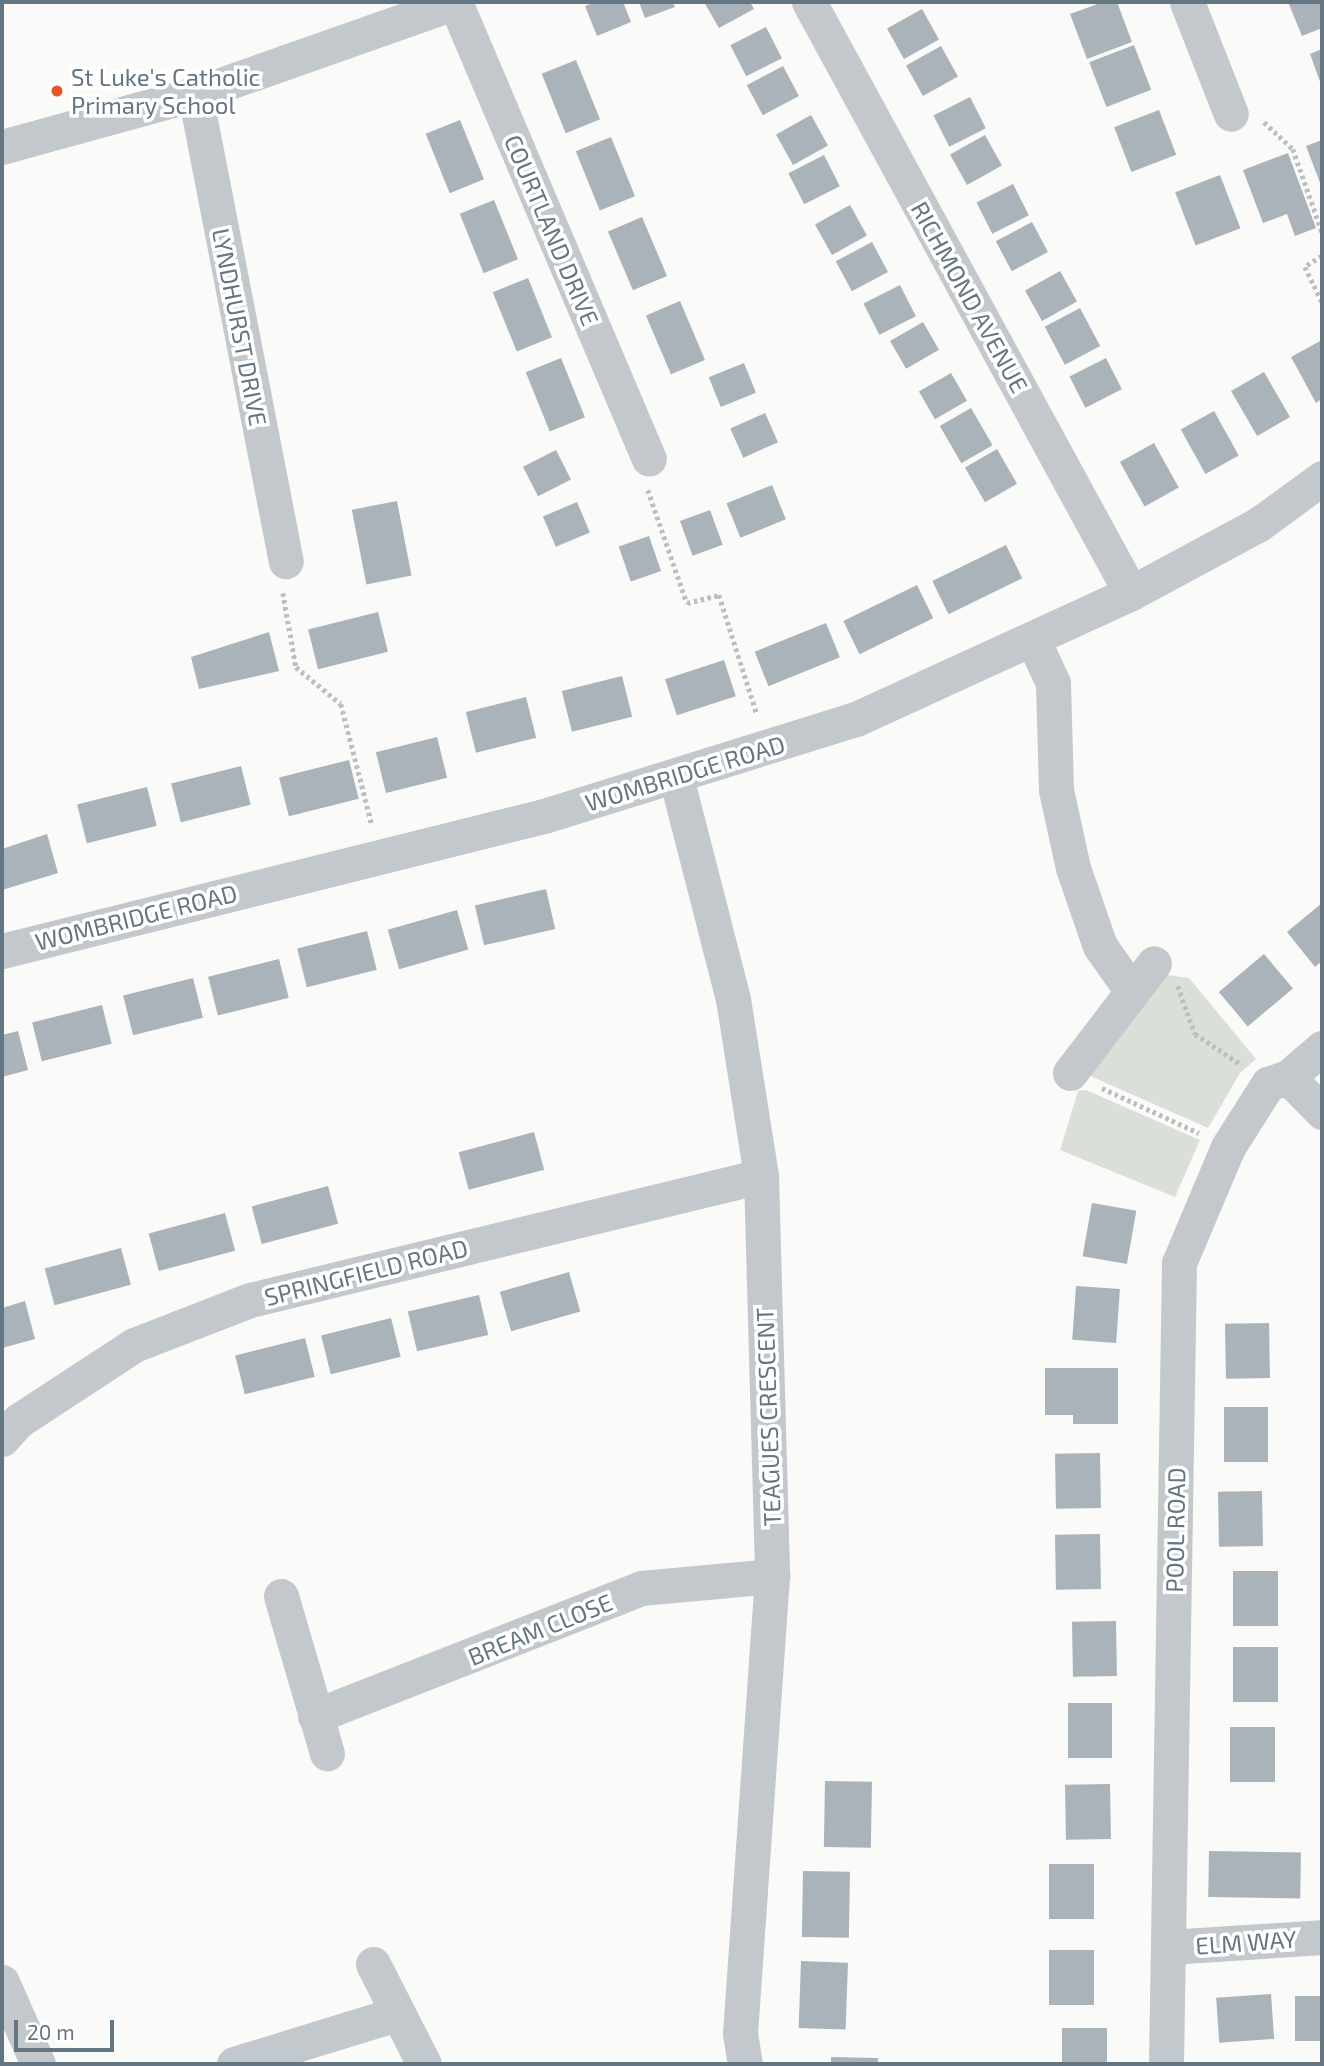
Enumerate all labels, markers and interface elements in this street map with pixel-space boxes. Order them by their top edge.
place label: St Luke's Catholic Primary School [71,63,260,119]
marker: St Luke's Catholic Primary School [49,83,65,99]
street label: COURTLAND DRIVE [499,130,605,330]
street label: RICHMOND AVENUE [905,196,1035,398]
street label: LYNDHURST DRIVE [207,225,273,429]
street label: WOMBRIDGE ROAD [582,729,788,817]
street label: WOMBRIDGE ROAD [32,878,240,956]
street label: SPRINGFIELD ROAD [261,1233,471,1311]
street label: TEAGUES CRESCENT [750,1307,786,1527]
street label: POOL ROAD [1160,1467,1190,1593]
street label: BREAM CLOSE [464,1587,616,1671]
street label: ELM WAY [1194,1924,1298,1960]
scale bar [18,2007,117,2050]
text: 20 m [27,2019,75,2044]

